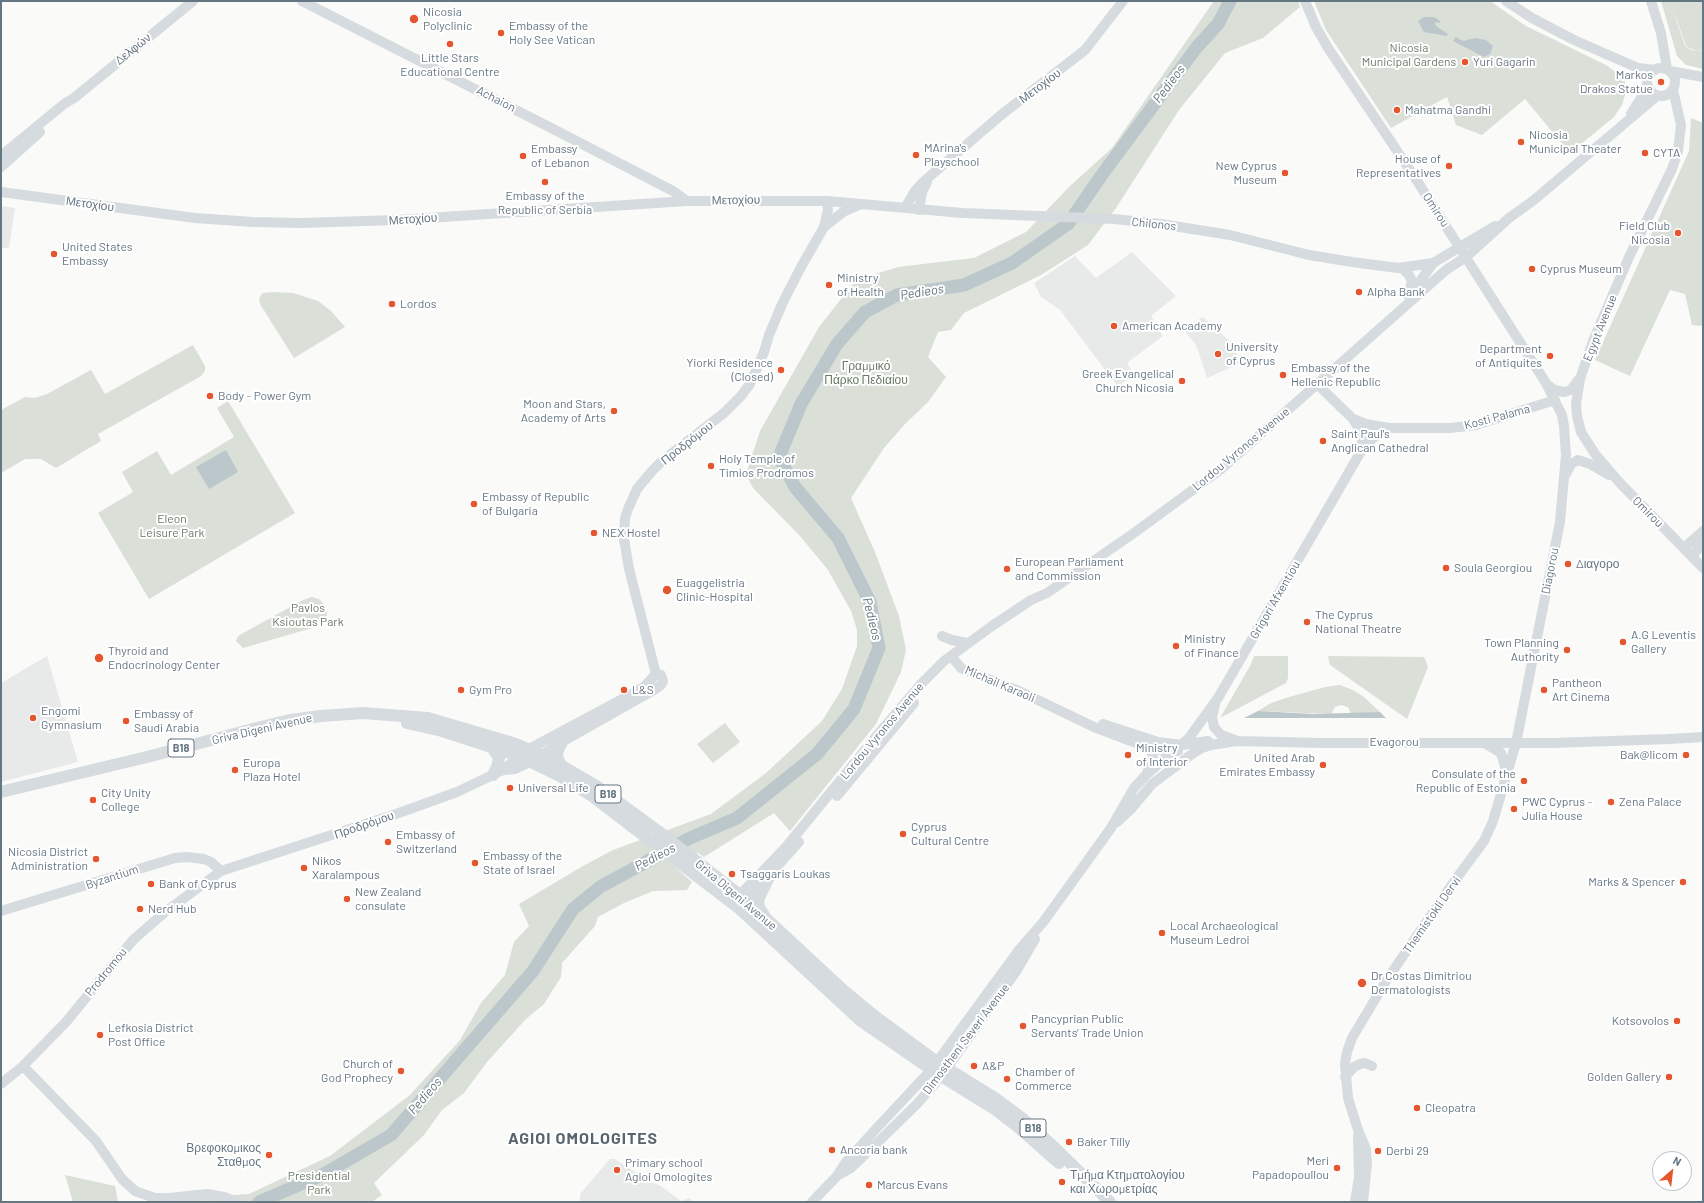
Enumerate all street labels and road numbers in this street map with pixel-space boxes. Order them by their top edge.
street label: Δελφών [112,30,154,68]
street label: Μετοχίου [1016,66,1064,106]
street label: Achaion [474,83,518,115]
street label: Omirou [1420,190,1452,230]
street label: Μετοχίου [712,192,760,208]
street label: Μετοχίου [65,193,115,215]
street label: Μετοχίου [388,210,438,228]
street label: Chilonos [1131,214,1177,234]
street label: Egypt Avenue [1580,293,1620,363]
street label: Kosti Palama [1463,401,1531,433]
street label: Lordou Vyronos Avenue [1190,404,1292,494]
street label: Προδρόμου [658,418,716,468]
street label: Omirou [1630,494,1666,530]
street label: Diagorou [1538,547,1562,595]
street label: Grigori Afxentiou [1247,558,1303,642]
street label: Michail Karaoli [963,663,1037,705]
street label: Lordou Vyronos Avenue [837,680,927,782]
street label: Griva Digeni Avenue [211,710,313,748]
street label: Evagorou [1369,735,1419,749]
road number: B18 [168,739,194,757]
road number: B18 [595,785,621,803]
street label: Προδρόμου [332,808,396,842]
street label: Griva Digeni Avenue [692,857,780,933]
street label: Byzantium [84,862,140,892]
street label: Themistokli Dervi [1400,874,1464,956]
street label: Prodromou [82,945,130,999]
street label: Dimostheni Severi Avenue [920,981,1012,1097]
road number: B18 [1020,1119,1046,1137]

